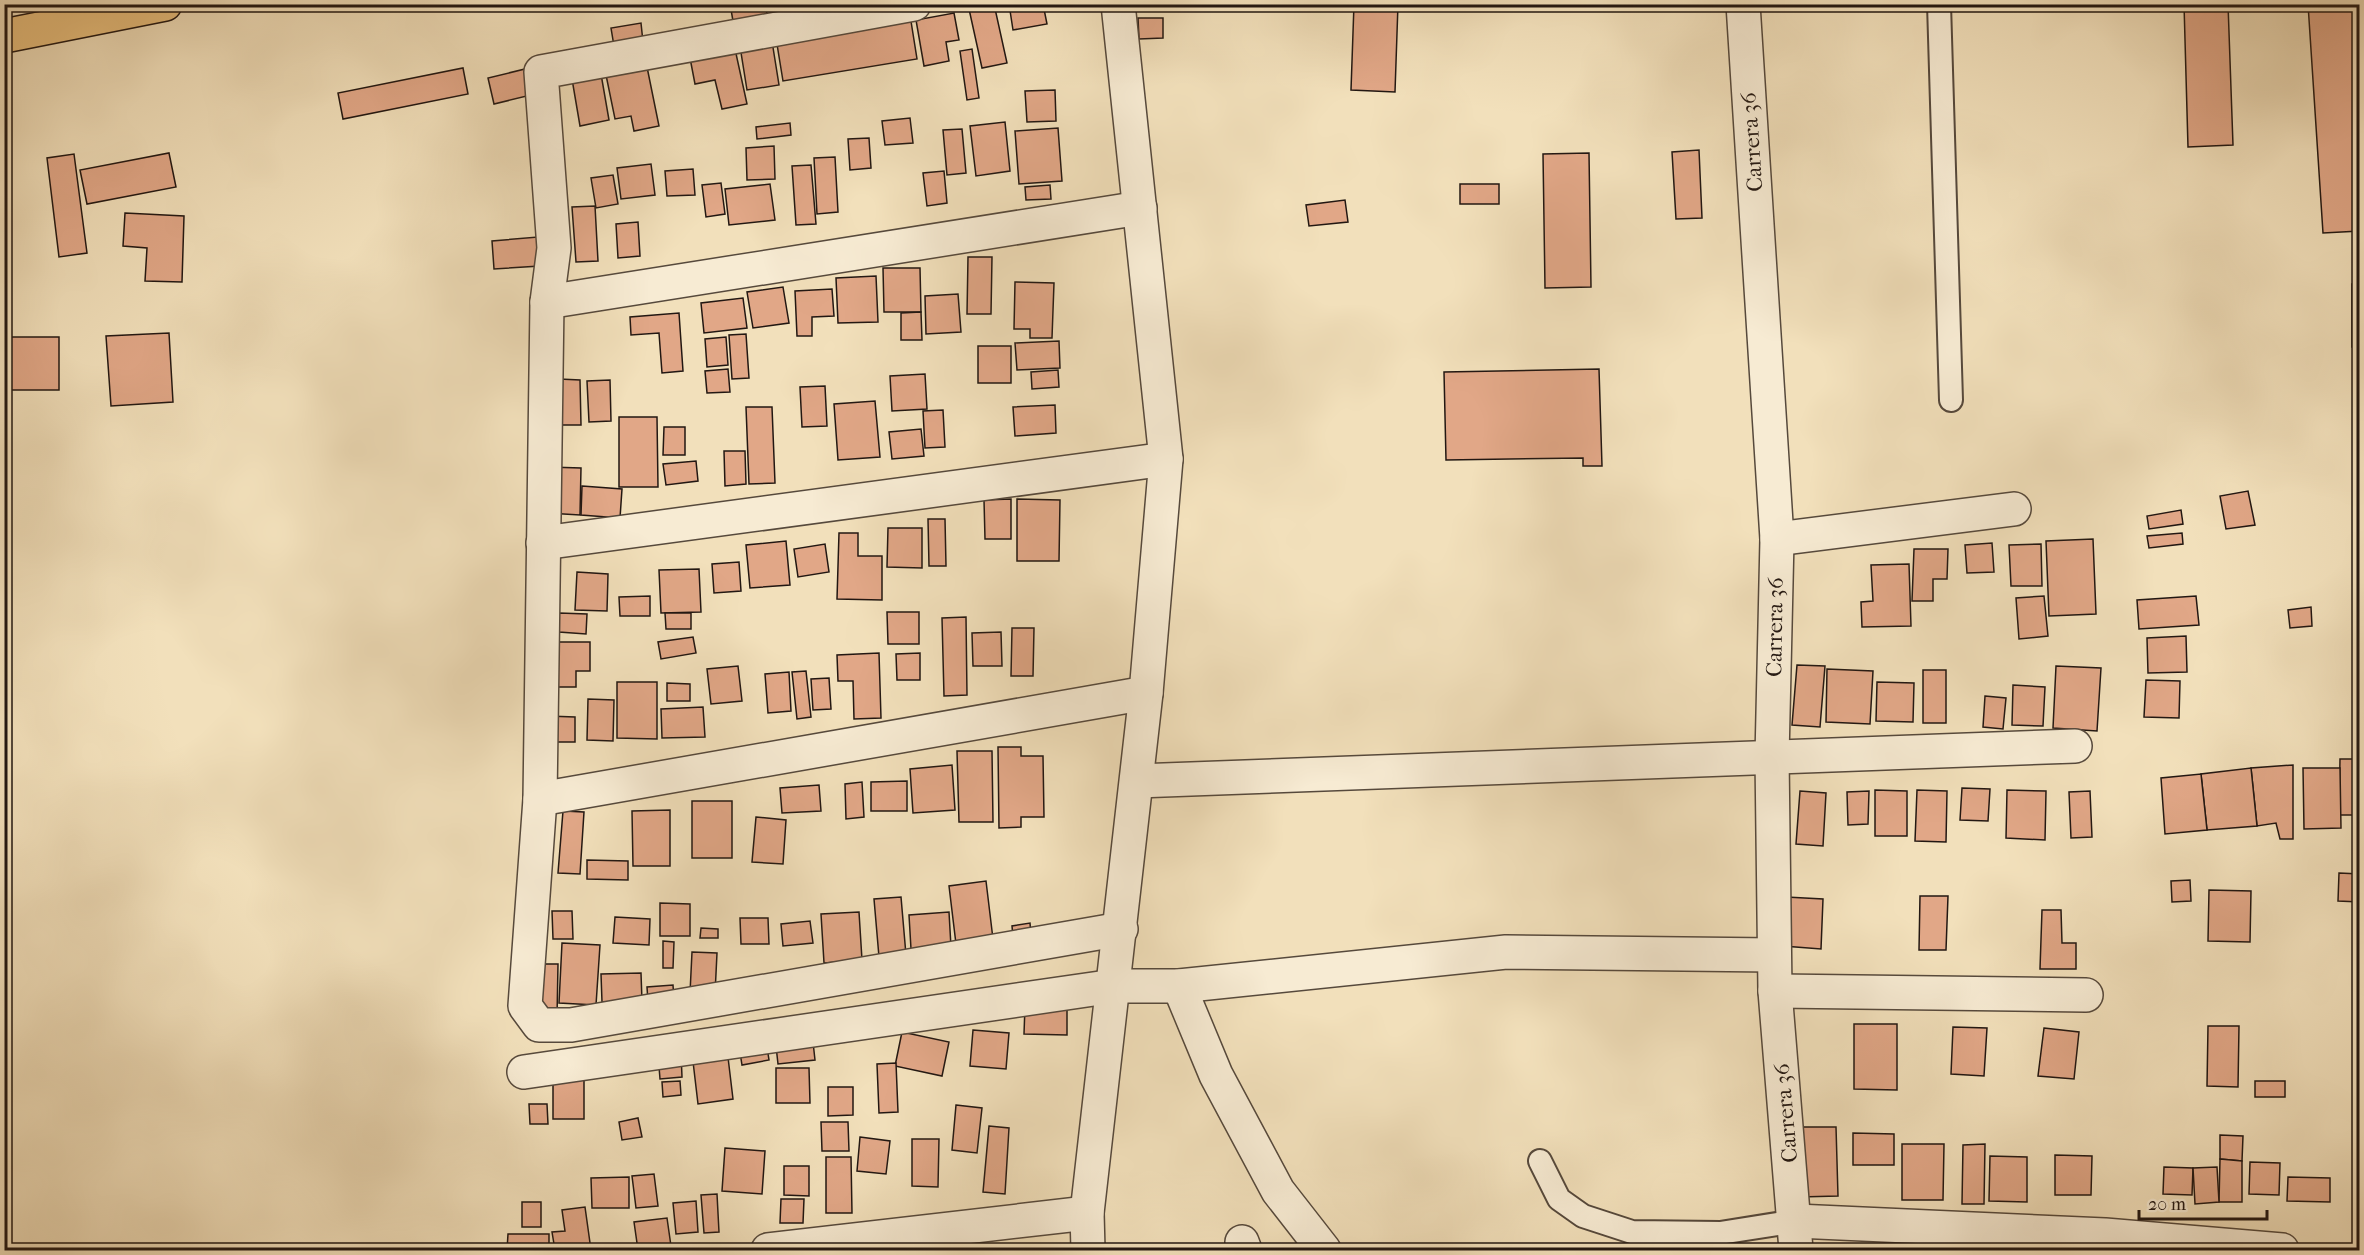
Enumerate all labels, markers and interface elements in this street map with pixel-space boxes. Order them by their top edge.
street label: Carrera 36 [1736,91,1768,193]
street label: Carrera 36 [1761,577,1789,677]
street label: Carrera 36 [1769,1062,1803,1164]
scale bar [2139,1183,2266,1221]
text: 20 m [2148,1194,2186,1215]

